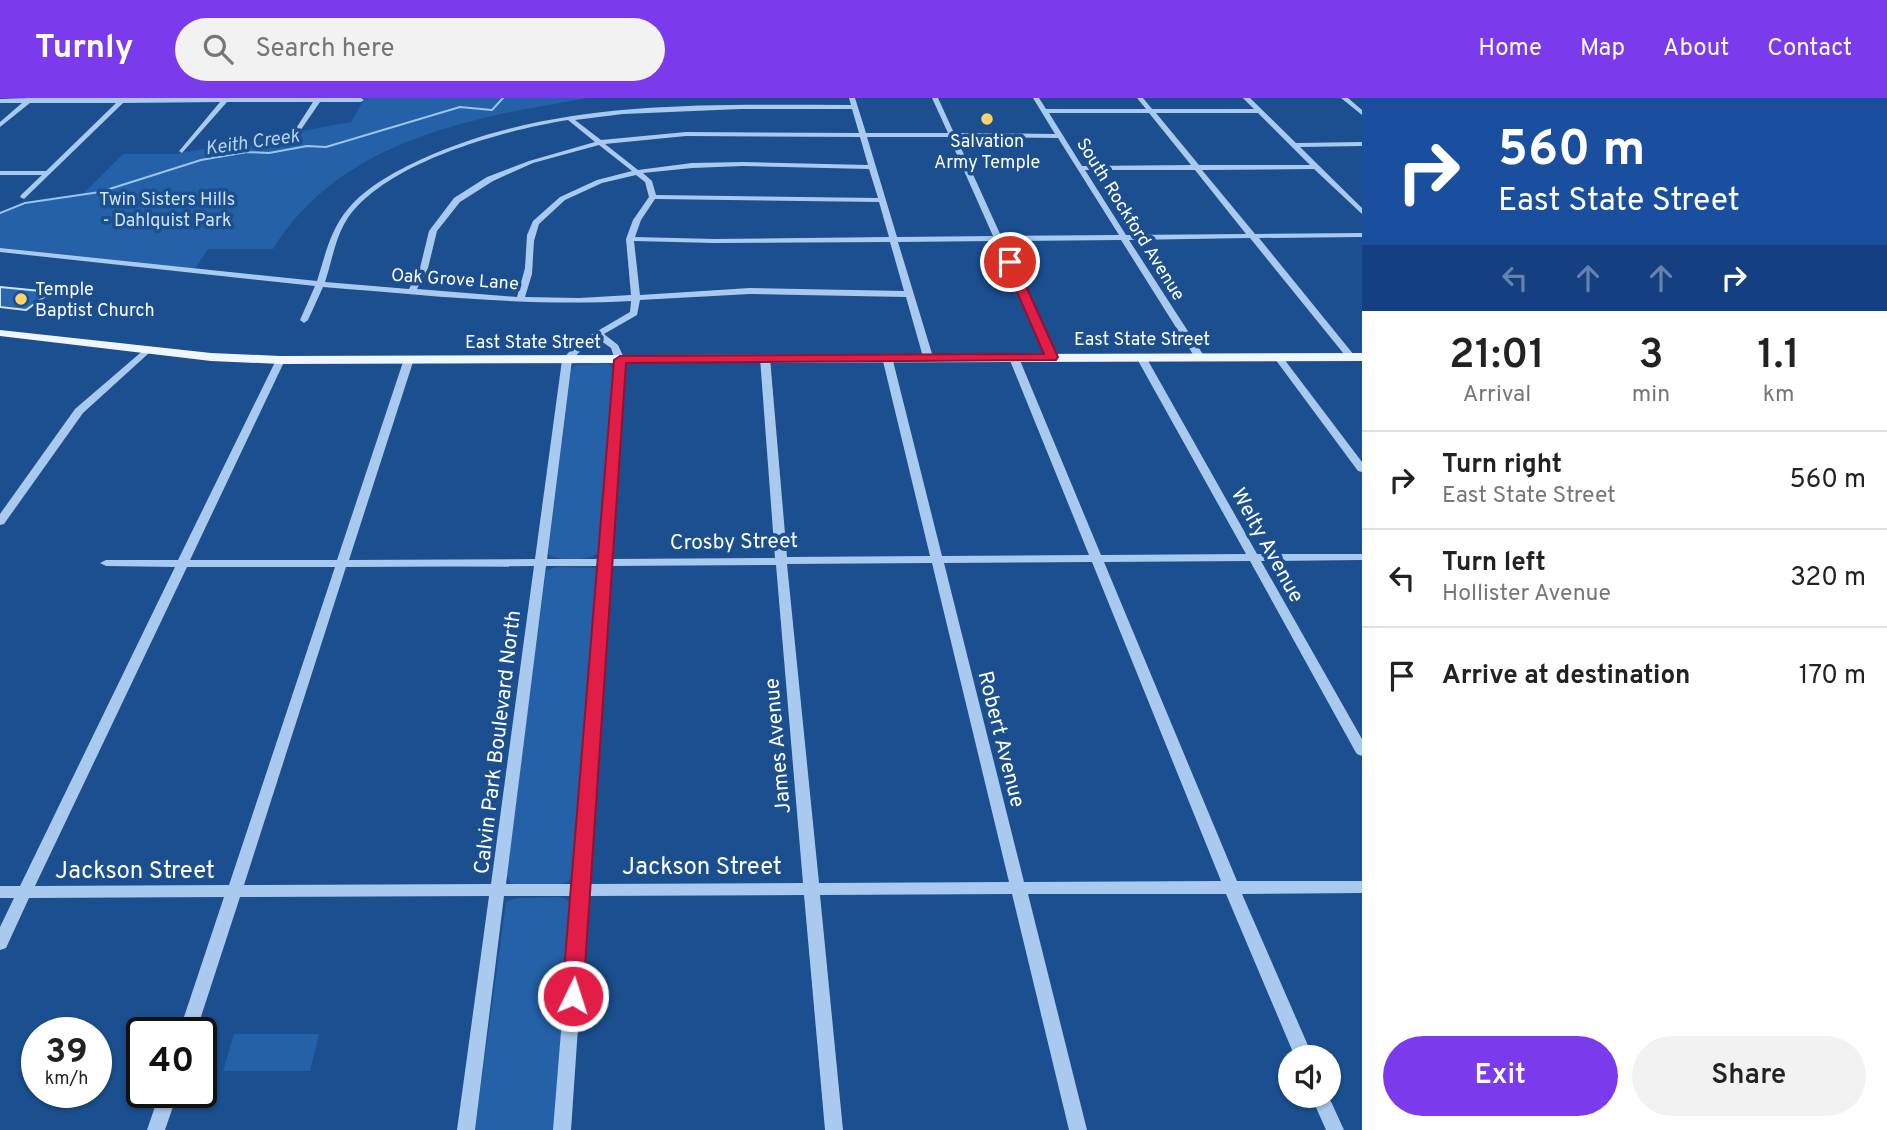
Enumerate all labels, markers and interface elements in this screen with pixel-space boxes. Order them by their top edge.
search box [175,18,665,81]
text: Turnly [35,28,133,70]
icon: search [199,30,237,68]
text: Search here [255,33,394,66]
text: Home [1478,34,1542,64]
text: Map [1580,34,1625,64]
text: About [1663,34,1729,64]
text: Contact [1767,34,1852,64]
marker: Salvation Army Temple [979,111,995,127]
text: 560 m [1498,121,1645,183]
water label: Keith Creek [204,124,301,161]
icon: right [1383,126,1474,217]
place label: Salvation Army Temple [934,131,1040,175]
street label: South Rockford Avenue [1070,134,1189,305]
text: East State Street [1498,182,1740,222]
park label: Twin Sisters Hills - Dahlquist Park [99,189,235,233]
pin [980,232,1040,292]
icon: arrive [991,243,1029,281]
icon: left [1496,259,1534,297]
icon: ahead [1569,259,1607,297]
icon: ahead [1642,259,1680,297]
icon: right [1715,259,1753,297]
street label: Oak Grove Lane [390,265,519,296]
place label: Temple Baptist Church [35,279,155,323]
marker: Temple Baptist Church [13,291,29,307]
street label: East State Street [1074,329,1210,352]
text: 21:01 [1449,330,1545,383]
text: 3 [1638,330,1664,383]
text: 1.1 [1757,330,1800,383]
street label: East State Street [465,332,601,355]
text: Arrival [1463,381,1531,410]
text: min [1632,381,1670,410]
text: km [1763,381,1794,410]
text: Turn right [1442,449,1562,482]
icon: right [1383,461,1421,499]
text: 560 m [1790,464,1866,497]
text: East State Street [1442,482,1616,511]
street label: Welty Avenue [1224,484,1309,608]
street label: Crosby Street [670,528,798,557]
text: Turn left [1442,547,1546,580]
icon: left [1383,559,1421,597]
text: 320 m [1790,562,1866,595]
text: Hollister Avenue [1442,580,1611,609]
street label: Calvin Park Boulevard North [469,609,528,876]
icon: arrive [1383,657,1421,695]
text: Arrive at destination [1442,660,1690,693]
text: 170 m [1799,660,1866,693]
street label: Robert Avenue [971,668,1031,810]
street label: James Avenue [759,677,798,815]
street label: Jackson Street [622,853,782,883]
street label: Jackson Street [55,857,215,887]
position arrow [536,959,610,1033]
speed limit sign: 40 [126,1017,217,1108]
text: 39 [45,1031,88,1075]
button: Exit [1383,1036,1618,1116]
button: Share [1632,1036,1866,1116]
map controls [1278,1045,1341,1108]
button: sound [1278,1045,1341,1108]
text: km/h [45,1068,88,1091]

